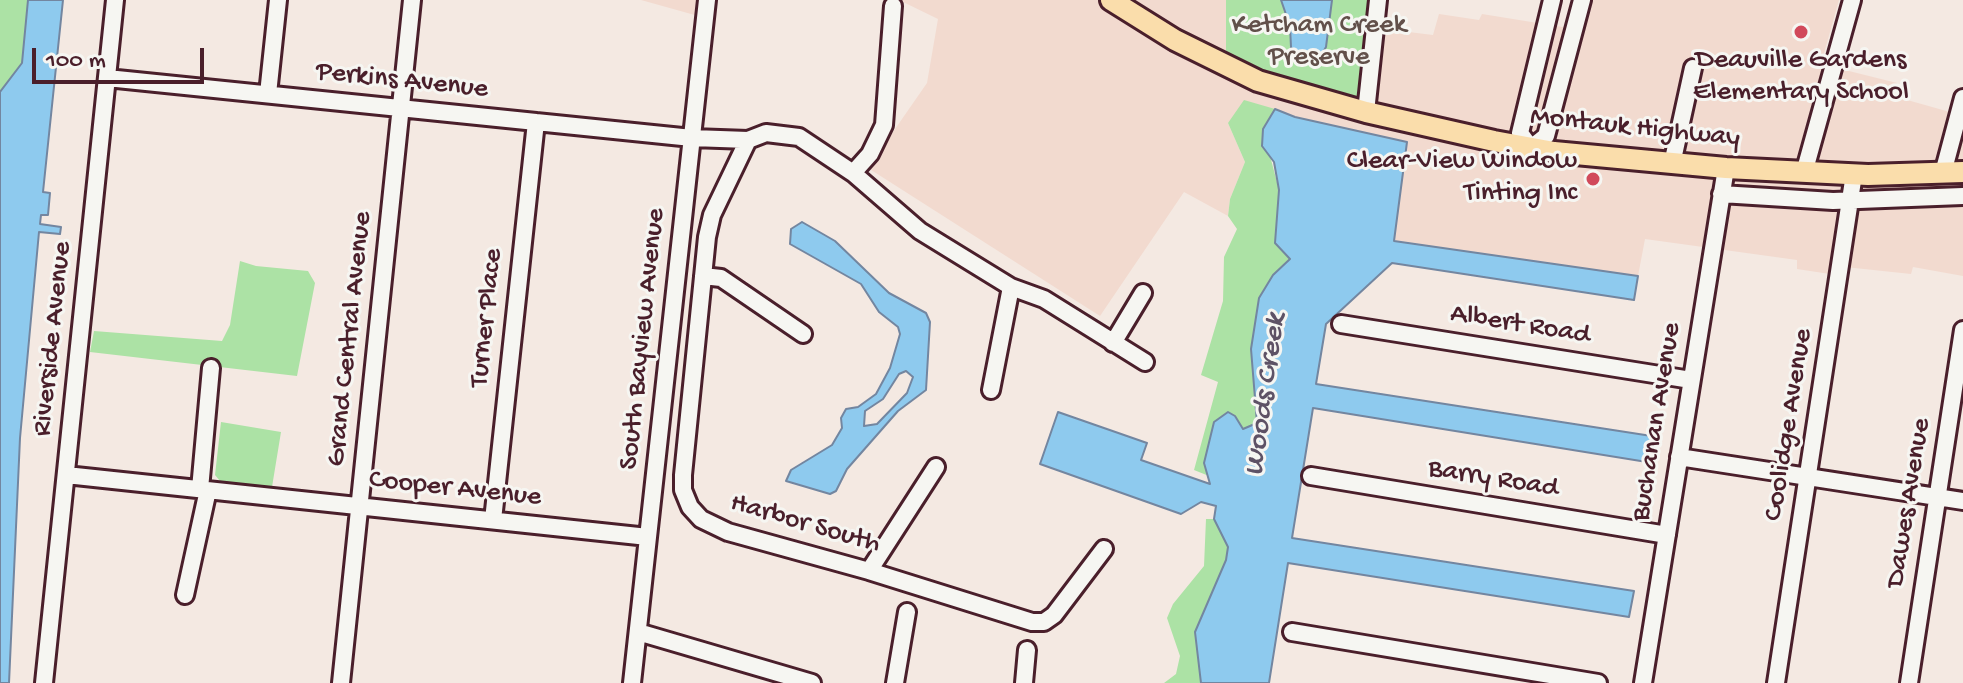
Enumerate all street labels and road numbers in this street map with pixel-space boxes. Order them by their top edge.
street label: Perkins Avenue [314,56,490,108]
street label: Montauk Highway [1529,101,1741,157]
street label: South Bayview Avenue [614,207,674,471]
street label: Grand Central Avenue [321,210,381,468]
street label: Riverside Avenue [27,240,81,438]
street label: Turner Place [464,247,512,389]
street label: Albert Road [1448,298,1592,354]
street label: Buchanan Avenue [1626,320,1690,524]
street label: Coolidge Avenue [1758,327,1822,523]
street label: Dawes Avenue [1880,416,1940,590]
street label: Barry Road [1426,453,1560,507]
street label: Cooper Avenue [367,464,543,516]
street label: Harbor South [726,488,884,562]

